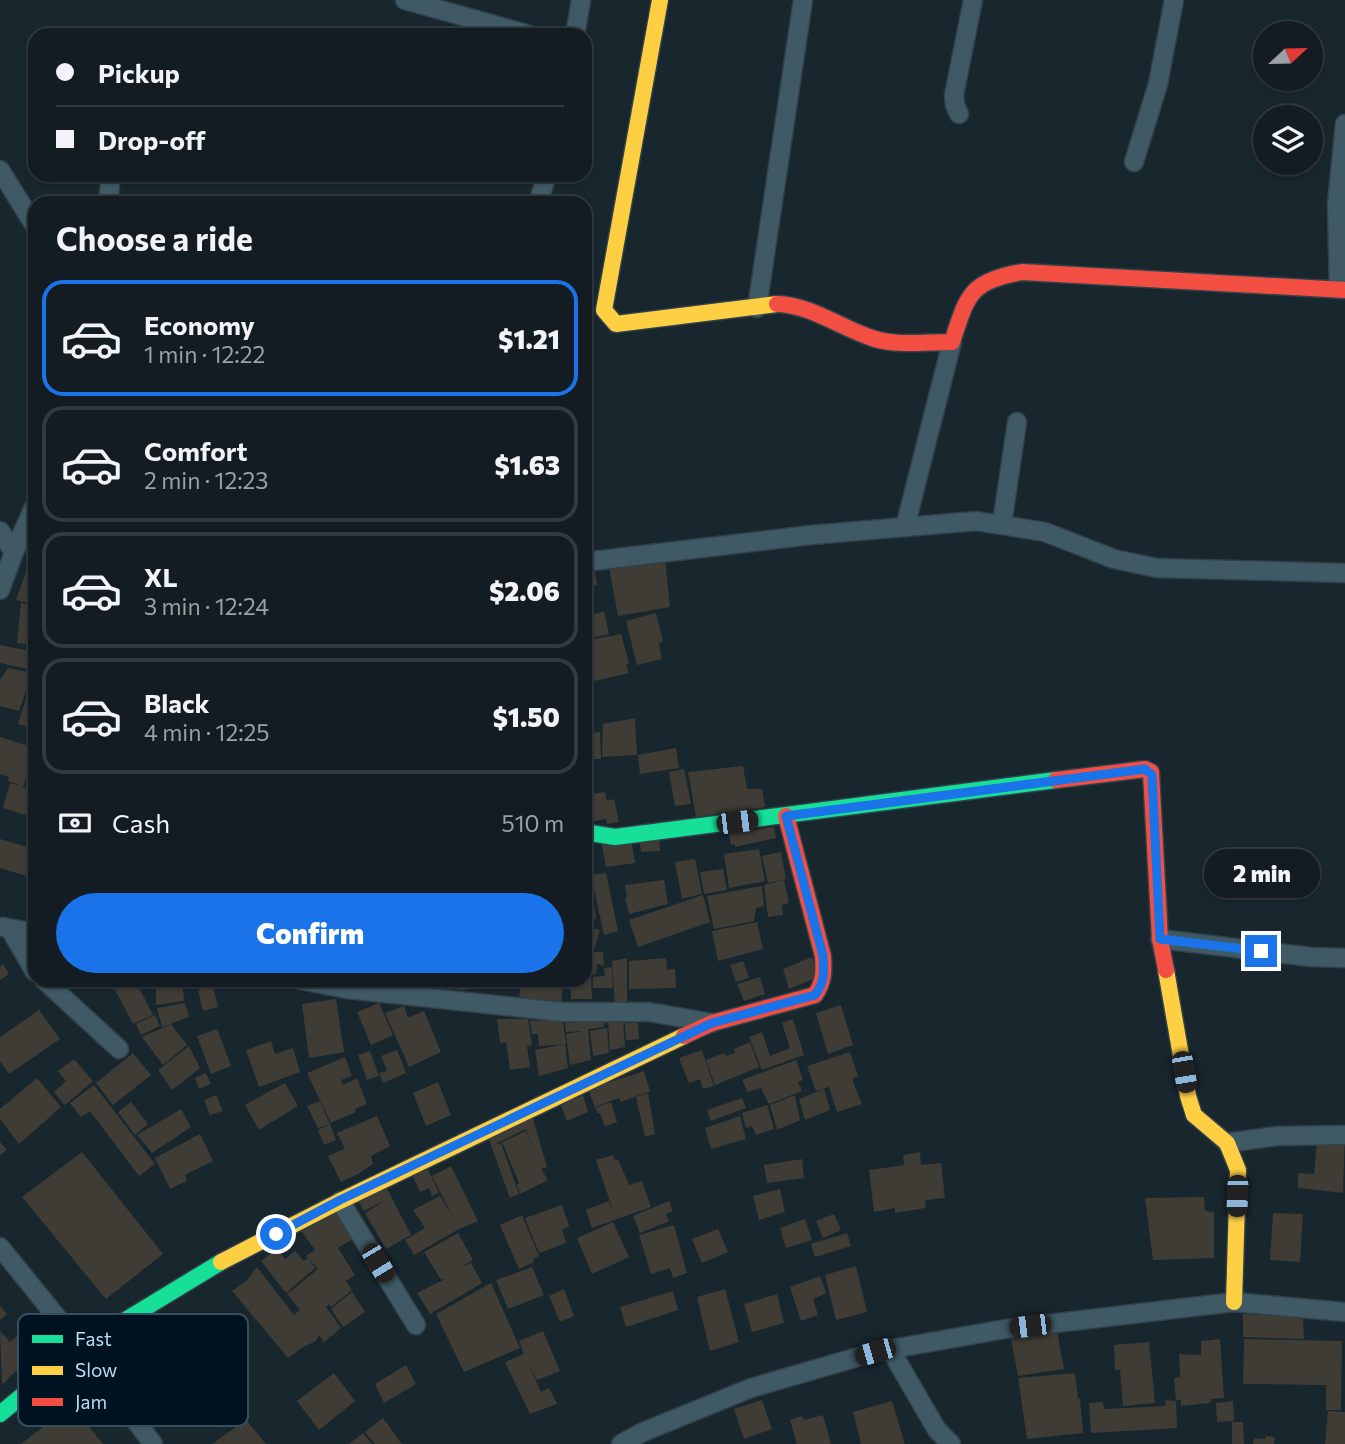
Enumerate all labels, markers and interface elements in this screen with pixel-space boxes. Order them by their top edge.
north arrow [1253,21,1323,91]
map controls [1253,21,1323,175]
text: Pickup [98,57,180,88]
button: layers [1253,105,1323,175]
text: Drop-off [98,124,205,155]
text: Choose a ride [56,218,253,258]
icon: car [60,307,123,370]
text: Economy [144,309,255,340]
text: $1.21 [498,323,560,354]
text: 1 min · 12:22 [144,340,265,368]
icon: car [60,433,123,496]
text: Comfort [144,435,247,466]
text: $1.63 [494,449,560,480]
text: 2 min · 12:23 [144,466,268,494]
icon: car [60,559,123,622]
text: XL [144,561,178,592]
text: $2.06 [489,575,560,606]
text: 3 min · 12:24 [144,592,269,620]
icon: car [60,685,123,748]
text: Black [144,687,210,718]
text: $1.50 [493,701,560,732]
text: 4 min · 12:25 [144,718,270,746]
icon: cash [56,804,94,842]
text: Cash [112,807,170,838]
text: 510 m [501,809,564,837]
car [715,809,760,835]
callout: 2 min [1203,850,1319,898]
text: 2 min [1233,859,1291,887]
button: Confirm [56,893,564,973]
route end [1245,935,1277,967]
car [1171,1049,1198,1095]
car [1226,1175,1249,1217]
route start [260,1218,292,1250]
car [359,1240,398,1286]
car [1008,1313,1053,1339]
legend [18,1314,248,1426]
text: Fast [75,1327,112,1350]
car [852,1336,899,1368]
text: Slow [75,1358,117,1381]
text: Jam [75,1390,107,1413]

